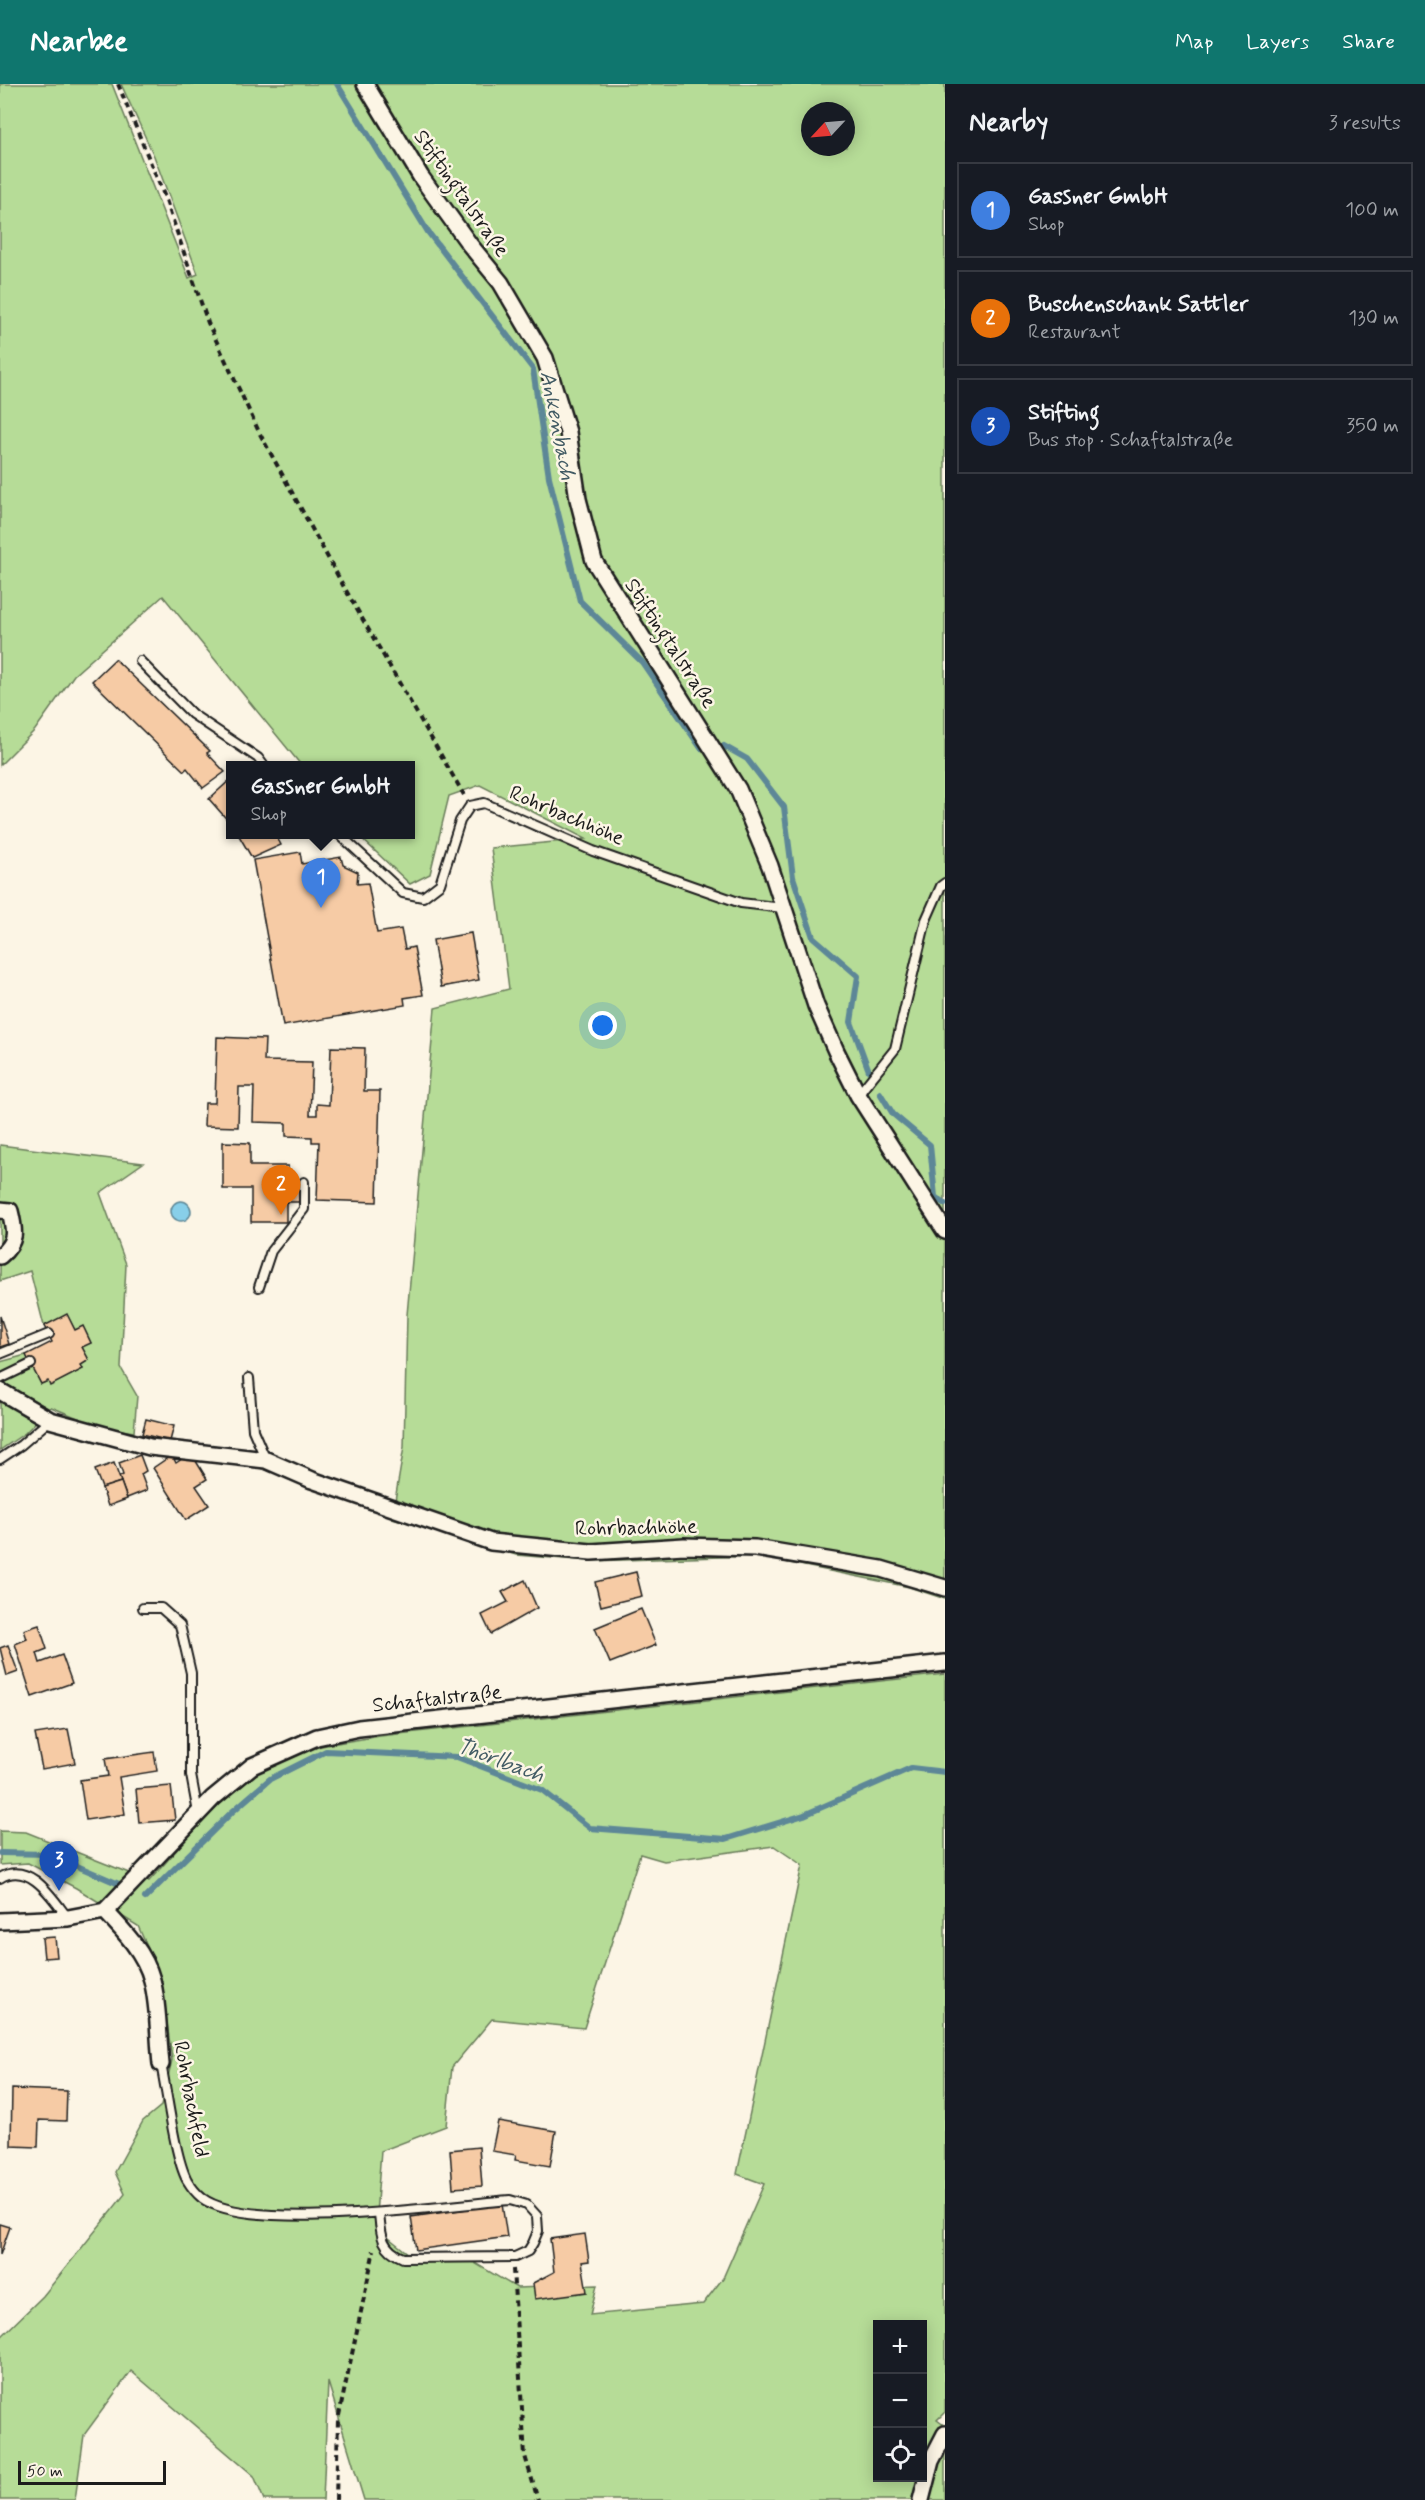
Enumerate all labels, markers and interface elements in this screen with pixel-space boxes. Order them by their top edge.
text: Nearbee [30,24,128,61]
text: Map [1175,28,1213,56]
text: Layers [1246,28,1309,56]
text: Share [1342,28,1395,56]
north arrow [801,102,855,156]
text: Nearby [969,106,1048,140]
text: 3 results [1329,110,1401,137]
street label: Stiftingtalstraße [405,124,516,264]
text: Gassner GmbH [1028,183,1168,211]
text: 1 [986,197,995,224]
text: 100 m [1345,197,1399,224]
text: Shop [1028,211,1065,238]
text: Buschenschank Sattler [1028,291,1248,319]
text: 2 [986,305,995,332]
text: 130 m [1348,305,1399,332]
text: Restaurant [1028,319,1121,346]
water label: Ankenbach [533,368,581,483]
text: Stifting [1028,399,1099,427]
text: 3 [986,413,995,440]
text: 350 m [1346,413,1399,440]
text: Bus stop · Schaftalstraße [1028,427,1233,454]
street label: Stiftingtalstraße [616,573,723,715]
popup [226,761,415,839]
text: Gassner GmbH [251,773,390,801]
street label: Rohrbachhöhe [505,779,628,853]
text: Shop [251,801,287,828]
pin: 1 [302,858,340,908]
your location [588,1011,617,1040]
pin: 2 [262,1166,300,1215]
street label: Rohrbachhöhe [575,1513,697,1543]
street label: Schaftalstraße [371,1678,503,1720]
water label: Thörlbach [453,1732,548,1790]
pin: 3 [40,1842,78,1891]
street label: Rohrbachfeld [166,2039,216,2160]
map controls [873,2320,927,2482]
button: + [873,2320,927,2374]
button: − [873,2374,927,2428]
button: locate [873,2428,927,2482]
scale bar [18,2458,166,2486]
text: 50 m [27,2461,63,2482]

